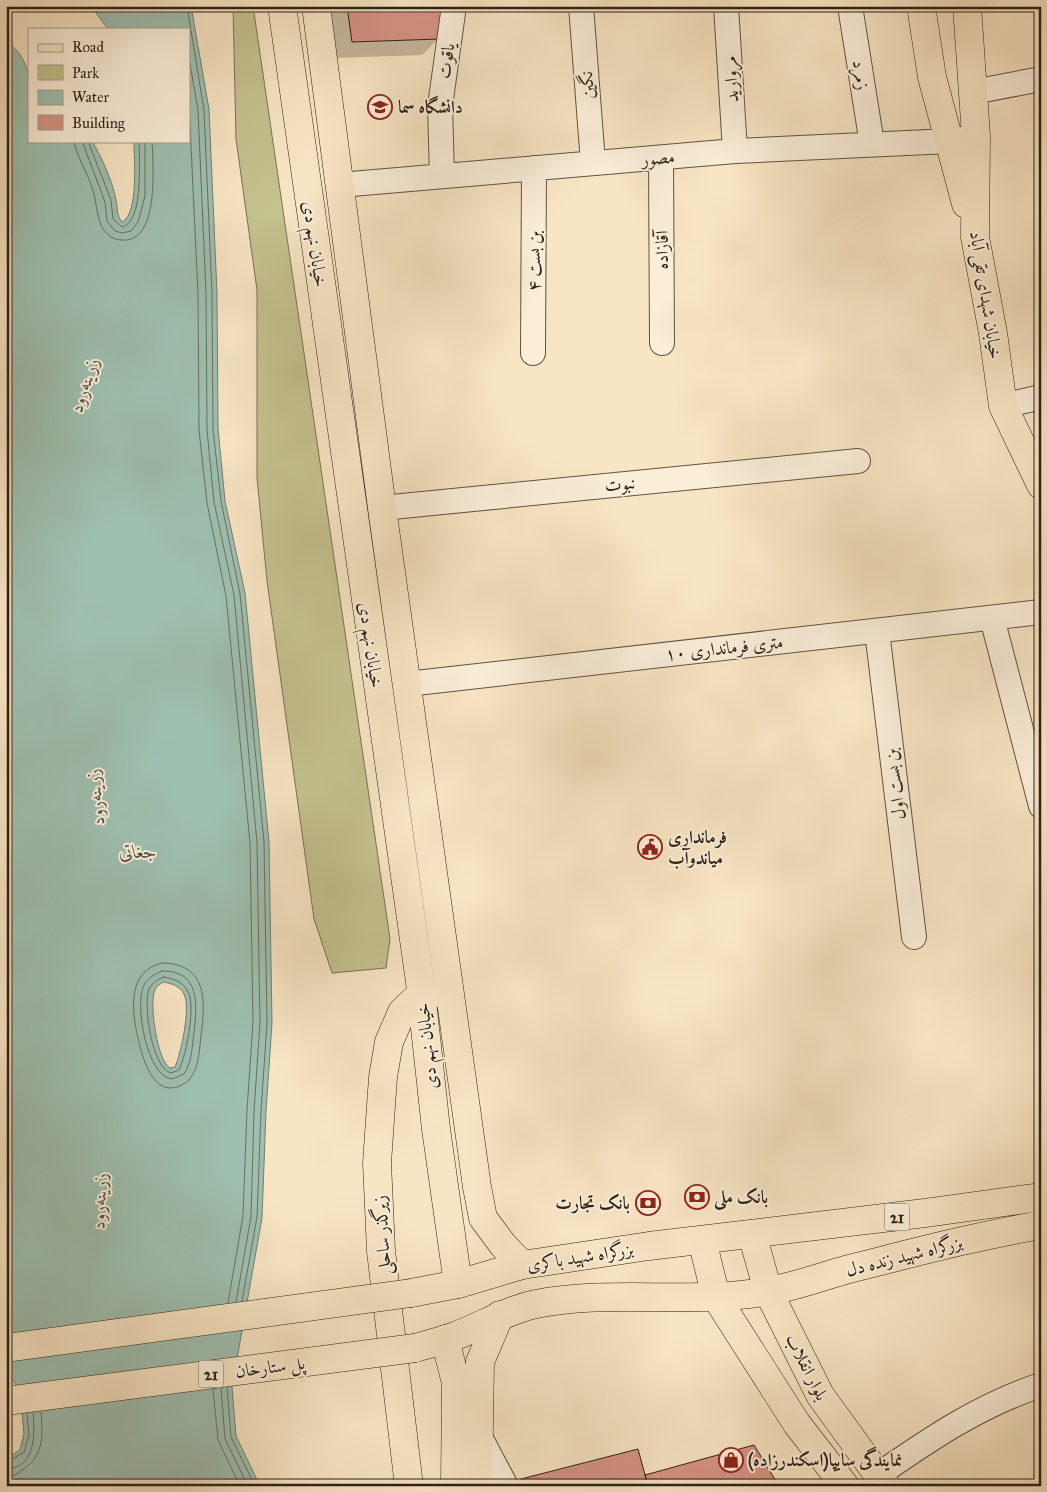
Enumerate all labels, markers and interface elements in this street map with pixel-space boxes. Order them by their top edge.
legend [28,28,190,142]
text: Road [72,38,104,56]
street label: یاقوت [433,40,460,80]
street label: مروارید [719,55,745,103]
street label: زمرد [846,58,874,92]
text: Park [72,64,99,82]
street label: نگین [574,70,599,100]
text: Water [72,88,109,106]
school or university icon: دانشگاه سما [367,94,393,120]
place label: دانشگاه سما [398,95,463,118]
text: Building [72,114,126,132]
street label: مصور [638,146,676,171]
street label: خیابان نهم دی [292,200,332,289]
street label: آقازاده [651,228,673,270]
street label: خیابان شهدای تقی آباد [963,229,1007,361]
street label: بن بست ۴ [523,230,545,291]
water label: زرینه‌رود [64,355,104,415]
street label: نبوت [604,471,636,497]
street label: خیابان نهم دی [348,601,388,690]
street label: ۱۰ متری فرمانداری [664,631,784,666]
street label: بن بست اول [880,746,910,821]
water label: زرینه‌رود [81,768,109,826]
place label: فرمانداری میاندوآب [668,826,727,869]
public building icon: فرمانداری میاندوآب [637,834,663,860]
water label: جغاتی [119,840,157,863]
street label: خیابان نهم دی [412,1001,448,1090]
water label: زرینه‌رود [87,1172,111,1230]
bank icon: بانک ملی [684,1184,710,1210]
place label: بانک ملی [713,1186,768,1211]
bank icon: بانک تجارت [635,1190,661,1216]
place label: بانک تجارت [555,1192,630,1214]
street label: زیرگذر ساحلی [366,1194,398,1276]
road number: 21 [884,1204,910,1230]
street label: بزرگراه شهید زنده دل [843,1230,965,1282]
street label: بزرگراه شهید باکری [525,1237,635,1277]
street label: بلوار انقلاب [781,1330,833,1404]
street label: پل ستارخان [234,1352,308,1384]
road number: 21 [198,1360,224,1388]
place label: نمایندگی سایپا(اسکندرزاده) [748,1446,902,1472]
shop icon: نمایندگی سایپا(اسکندرزاده) [718,1447,744,1473]

